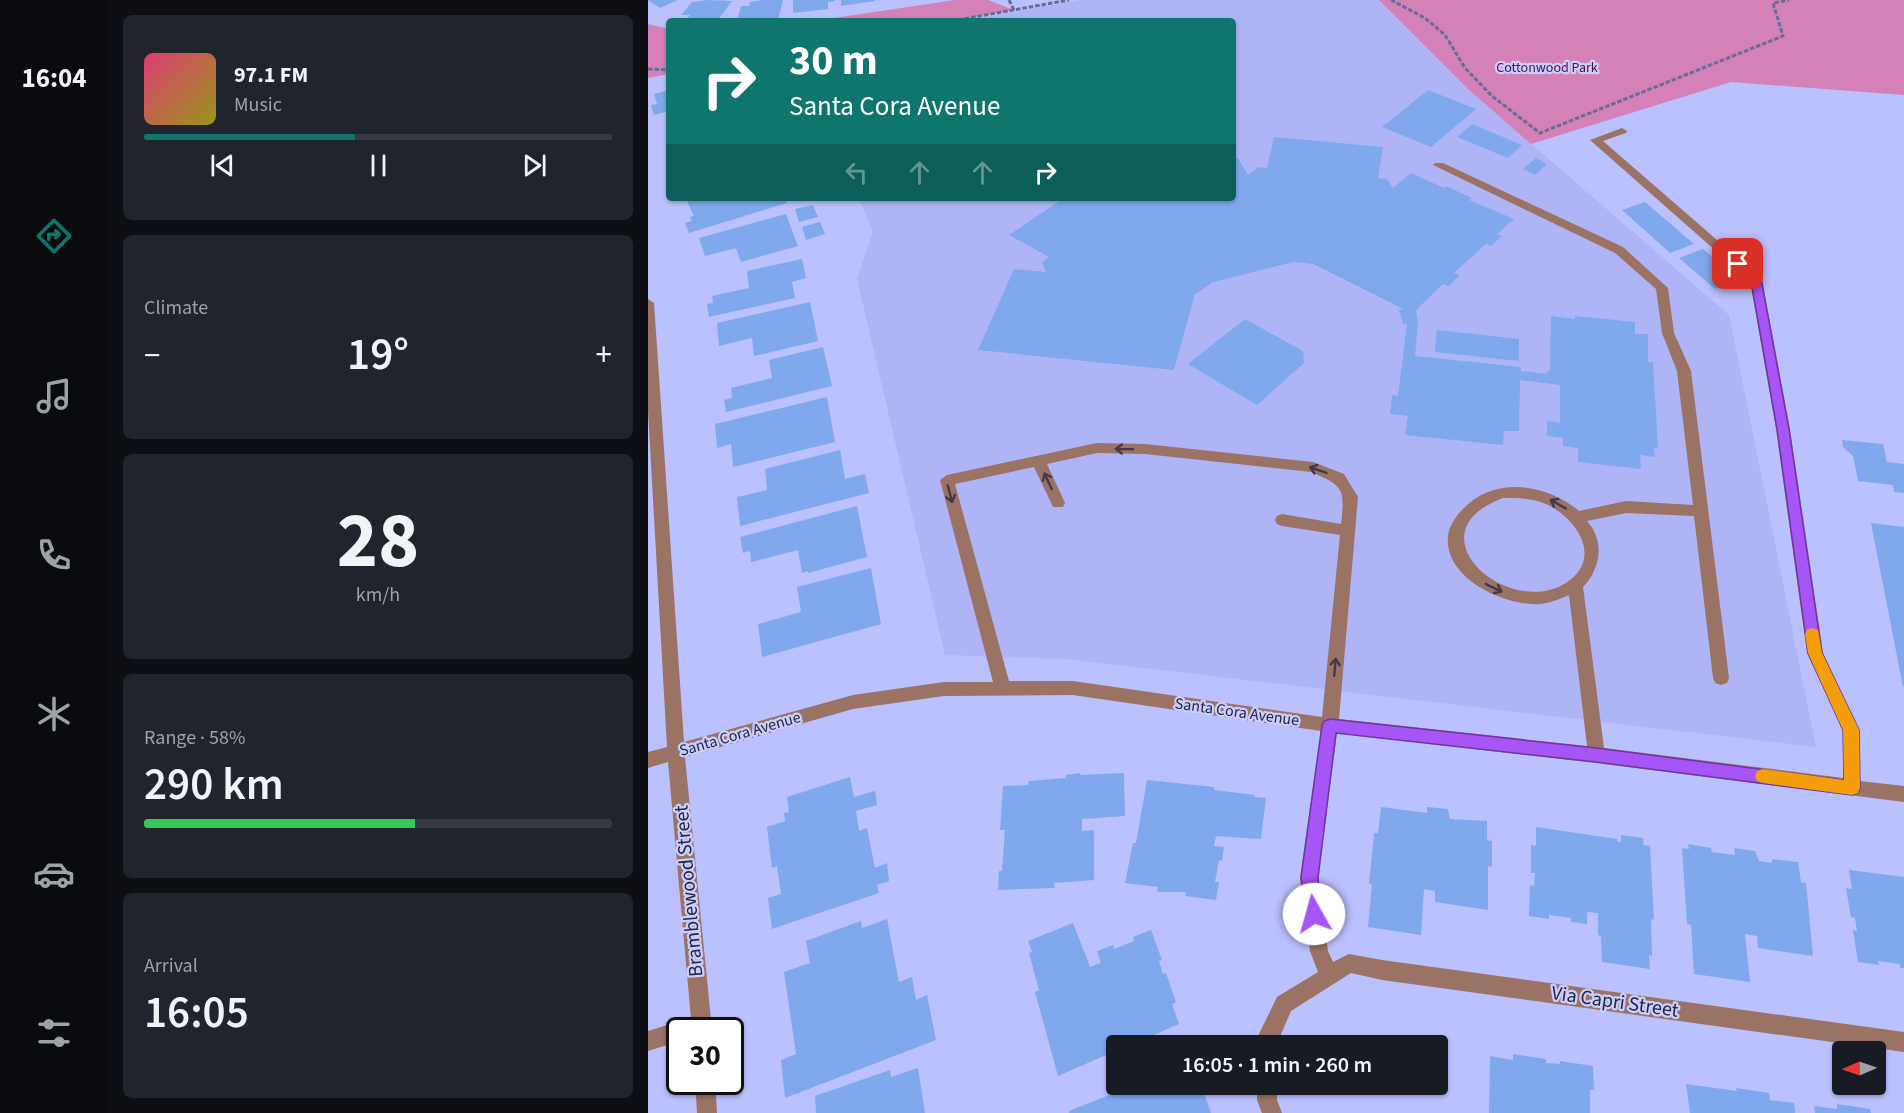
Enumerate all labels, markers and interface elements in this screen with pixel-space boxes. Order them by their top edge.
text: 30 m [789,31,878,91]
icon: right [690,42,768,120]
park label: Cottonwood Park [1496,58,1598,78]
text: 16:04 [21,59,87,98]
text: 97.1 FM [234,59,308,91]
text: Santa Cora Avenue [789,87,1000,126]
text: Music [234,91,282,119]
icon: previous [206,149,239,182]
icon: pause [362,149,395,182]
icon: next [518,149,551,182]
icon: left [840,156,873,189]
icon: ahead [903,156,936,189]
icon: ahead [966,156,999,189]
icon: right [1029,156,1062,189]
icon: directions [33,215,75,257]
pin [1712,238,1763,289]
icon: arrive [1721,247,1754,280]
text: Climate [144,294,208,322]
text: 19° [347,323,409,387]
text: − [144,332,160,379]
text: + [596,332,612,379]
icon: music [33,375,75,417]
one-way arrow [1115,443,1135,454]
one-way arrow [1309,463,1328,474]
one-way arrow [1042,473,1053,491]
one-way arrow [945,484,957,503]
text: 28 [337,486,419,597]
one-way arrow [1550,498,1567,510]
icon: phone [33,534,75,576]
text: km/h [356,581,400,609]
one-way arrow [1484,582,1502,594]
one-way arrow [1330,658,1341,677]
street label: Santa Cora Avenue [1173,692,1301,732]
icon: climate [33,693,75,735]
street label: Santa Cora Avenue [677,706,803,762]
text: Range · 58% [144,724,245,752]
text: 290 km [144,753,284,817]
street label: Bramblewood Street [668,804,710,978]
icon: car [33,853,75,895]
position arrow [1282,882,1346,946]
text: Arrival [144,952,198,980]
street label: Via Capri Street [1550,979,1680,1025]
text: 16:05 [144,981,249,1045]
icon: filters [33,1012,75,1054]
speed limit sign: 30 [666,1017,744,1095]
north arrow [1832,1041,1886,1095]
map controls [1832,1041,1886,1095]
text: 16:05 · 1 min · 260 m [1182,1049,1372,1081]

